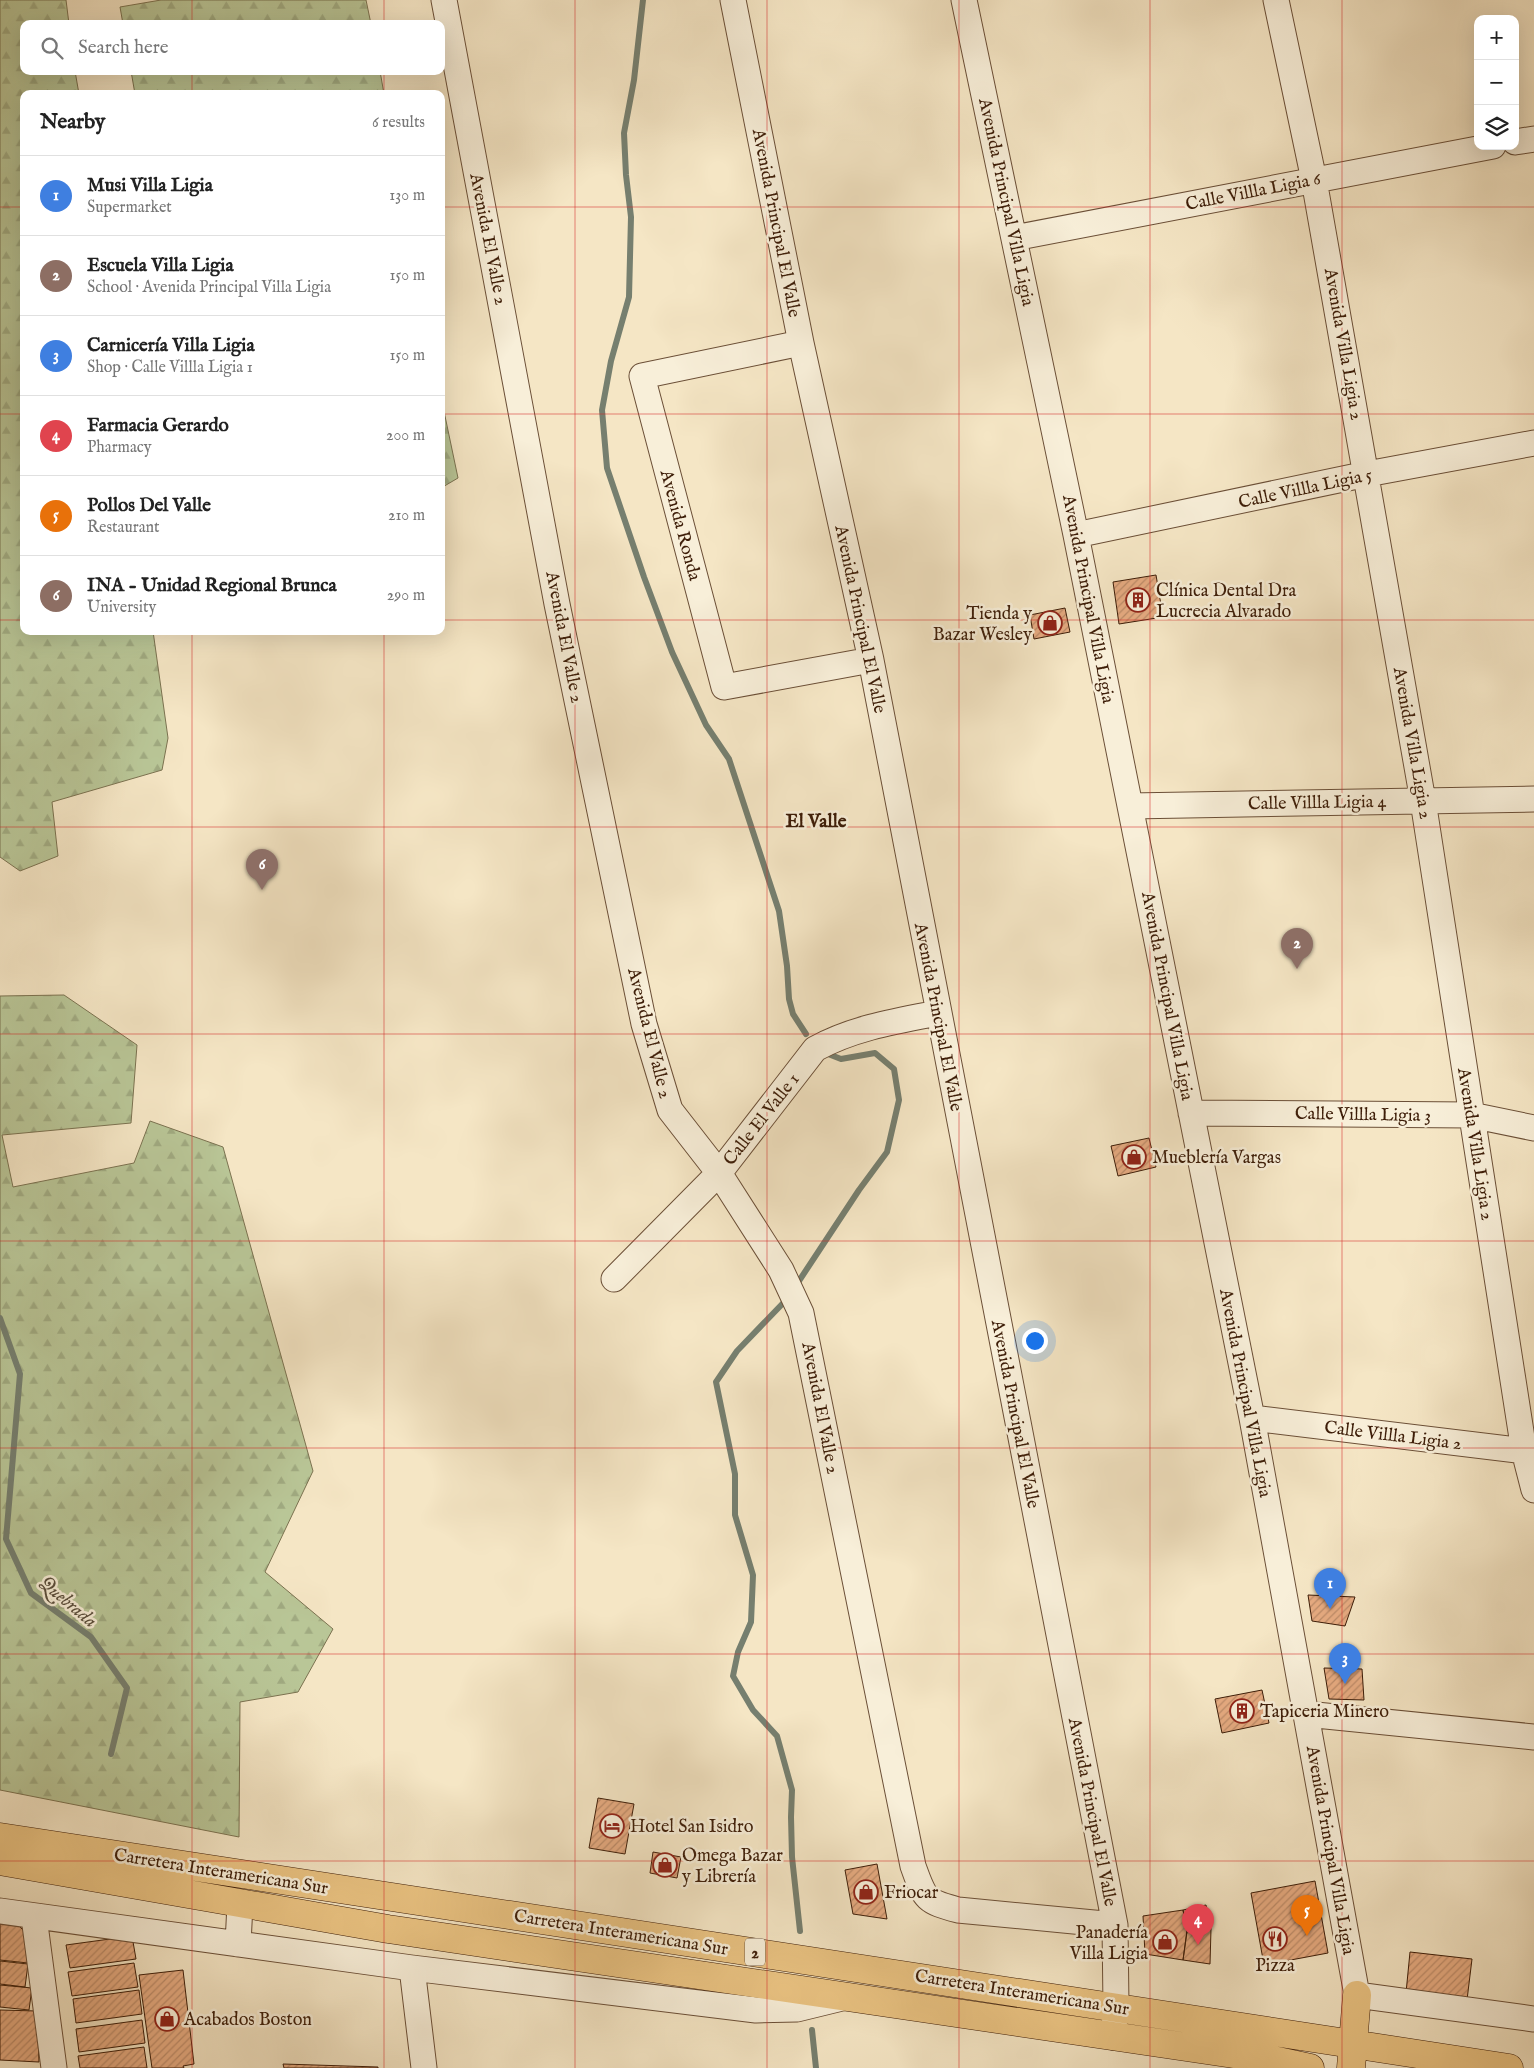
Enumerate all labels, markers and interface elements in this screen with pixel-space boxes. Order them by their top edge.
map controls [1474,15,1519,150]
button: + [1474,15,1519,60]
search box [20,20,445,75]
icon: search [38,34,66,62]
text: Search here [78,36,169,60]
button: − [1474,60,1519,105]
street label: Avenida Principal Villa Ligia [972,95,1039,309]
button: layers [1474,105,1519,150]
text: Nearby [40,109,105,136]
text: 6 results [372,113,425,133]
street label: Avenida Principal El Valle [746,126,805,320]
street label: Calle Villla Ligia 6 [1184,168,1323,217]
street label: Avenida El Valle 2 [463,170,512,307]
text: Musi Villa Ligia [87,174,213,198]
text: 1 [53,186,59,206]
text: 130 m [389,186,425,206]
text: Supermarket [87,198,172,218]
text: Escuela Villa Ligia [87,254,234,278]
street label: Avenida Villa Ligia 2 [1318,265,1367,422]
text: 2 [52,266,60,286]
text: 150 m [390,266,425,286]
text: School · Avenida Principal Villa Ligia [87,278,331,298]
text: Carnicería Villa Ligia [87,334,255,358]
text: 3 [53,346,59,366]
text: 150 m [390,346,425,366]
text: Shop · Calle Villla Ligia 1 [87,358,253,378]
text: Farmacia Gerardo [87,414,229,438]
text: 4 [52,426,60,446]
text: 200 m [386,426,425,446]
text: Pharmacy [87,438,152,458]
street label: Calle Villla Ligia 5 [1236,464,1375,515]
street label: Avenida Ronda [653,466,705,584]
street label: Avenida Principal Villa Ligia [1056,492,1119,706]
text: Pollos Del Valle [87,494,211,518]
text: 5 [53,506,59,526]
text: 210 m [388,506,425,526]
text: Restaurant [87,518,160,538]
street label: Avenida Principal El Valle [828,522,891,715]
street label: Avenida El Valle 2 [539,568,588,705]
text: INA - Unidad Regional Brunca [87,574,337,598]
place label: Clínica Dental Dra Lucrecia Alvarado [1156,580,1297,624]
text: 6 [53,586,59,606]
text: 290 m [387,586,425,606]
building icon: Clínica Dental Dra Lucrecia Alvarado [1125,587,1151,613]
text: University [87,598,156,618]
place label: Tienda y Bazar Wesley [933,603,1032,647]
shop icon: Tienda y Bazar Wesley [1037,610,1063,636]
street label: Avenida Villa Ligia 2 [1387,664,1436,821]
street label: Calle Villla Ligia 4 [1248,791,1387,816]
district label: El Valle [786,810,847,834]
pin: 6 [246,849,278,890]
street label: Avenida Principal Villa Ligia [1135,889,1198,1103]
street label: Avenida Principal El Valle [908,920,967,1114]
pin: 2 [1281,928,1313,969]
street label: Avenida El Valle 2 [621,965,676,1101]
street label: Avenida Villa Ligia 2 [1451,1065,1498,1222]
street label: Calle El Valle 1 [719,1069,805,1171]
street label: Calle Villla Ligia 3 [1295,1103,1431,1128]
shop icon: Mueblería Vargas [1121,1144,1147,1170]
place label: Mueblería Vargas [1152,1147,1281,1170]
street label: Avenida Principal Villa Ligia [1213,1286,1276,1500]
street label: Avenida Principal El Valle [985,1317,1044,1511]
your location [1022,1328,1048,1354]
street label: Avenida El Valle 2 [795,1339,844,1476]
street label: Calle Villla Ligia 2 [1323,1417,1463,1456]
pin: 1 [1314,1568,1346,1609]
water label: Quebrada [34,1571,101,1634]
pin: 3 [1329,1643,1361,1684]
building icon: Tapiceria Minero [1229,1698,1255,1724]
place label: Tapiceria Minero [1260,1701,1389,1724]
street label: Avenida Principal El Valle [1062,1715,1121,1909]
street label: Avenida Principal Villa Ligia [1300,1743,1359,1957]
hotel icon: Hotel San Isidro [599,1813,625,1839]
place label: Hotel San Isidro [630,1816,754,1839]
street label: Carretera Interamericana Sur [112,1844,330,1901]
place label: Omega Bazar y Librería [681,1845,783,1889]
shop icon: Omega Bazar y Librería [652,1852,678,1878]
shop icon: Friocar [853,1879,879,1905]
place label: Friocar [884,1882,939,1905]
pin: 5 [1291,1895,1323,1936]
pin: 4 [1182,1904,1214,1945]
street label: Carretera Interamericana Sur [512,1905,730,1962]
place label: Panadería Villa Ligia [1069,1922,1148,1966]
restaurant icon: Pizza [1262,1926,1288,1952]
shop icon: Panadería Villa Ligia [1152,1929,1178,1955]
road number: 2 [745,1938,765,1965]
place label: Pizza [1255,1955,1295,1978]
street label: Carretera Interamericana Sur [913,1965,1131,2022]
shop icon: Acabados Boston [154,2006,180,2032]
place label: Acabados Boston [183,2009,312,2032]

